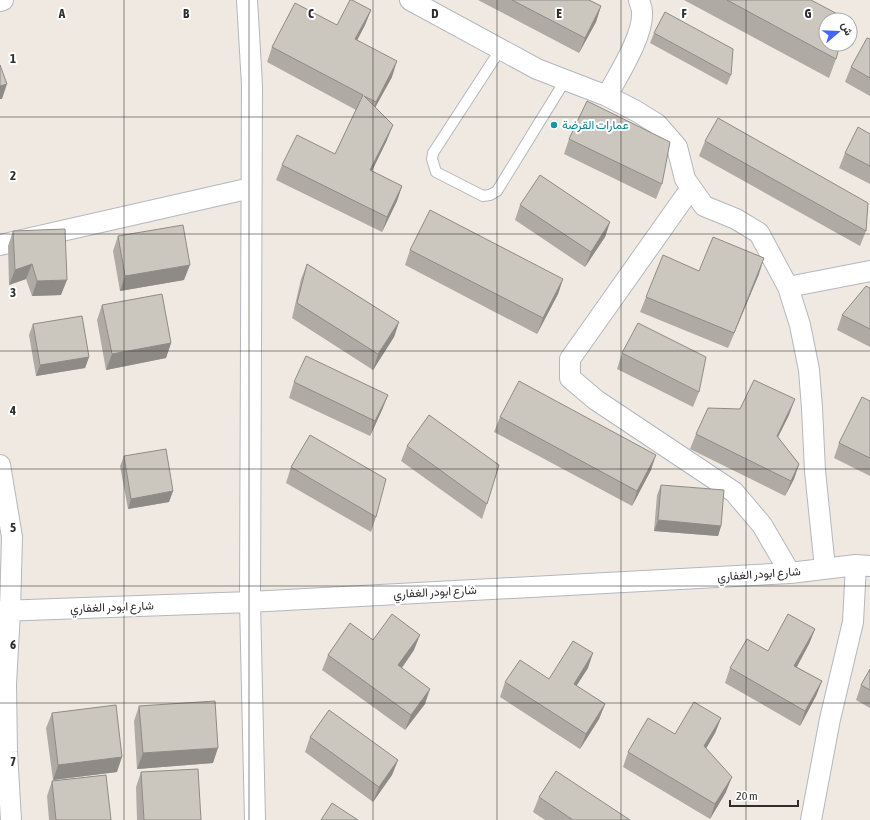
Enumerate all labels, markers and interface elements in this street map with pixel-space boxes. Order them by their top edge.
text: A [58,6,66,21]
text: B [183,6,190,21]
text: C [308,6,314,21]
text: D [431,6,439,21]
text: E [556,6,562,21]
text: F [681,6,687,21]
text: G [805,6,812,21]
north arrow [818,12,858,52]
text: ش [839,21,855,37]
text: 1 [10,51,16,66]
place label: عمارات القرضة [562,118,629,133]
marker: عمارات القرضة [549,120,559,130]
text: 2 [10,168,16,183]
text: 3 [10,285,16,300]
text: 4 [9,403,16,418]
text: 5 [10,520,16,535]
street label: شارع ابودر الغفاري [717,564,801,587]
street label: شارع ابودر الغفاري [393,583,477,604]
street label: شارع ابودر الغفاري [70,599,154,618]
text: 6 [10,637,16,652]
text: 7 [10,754,16,769]
scale bar [730,782,798,808]
text: 20 m [736,789,758,803]

